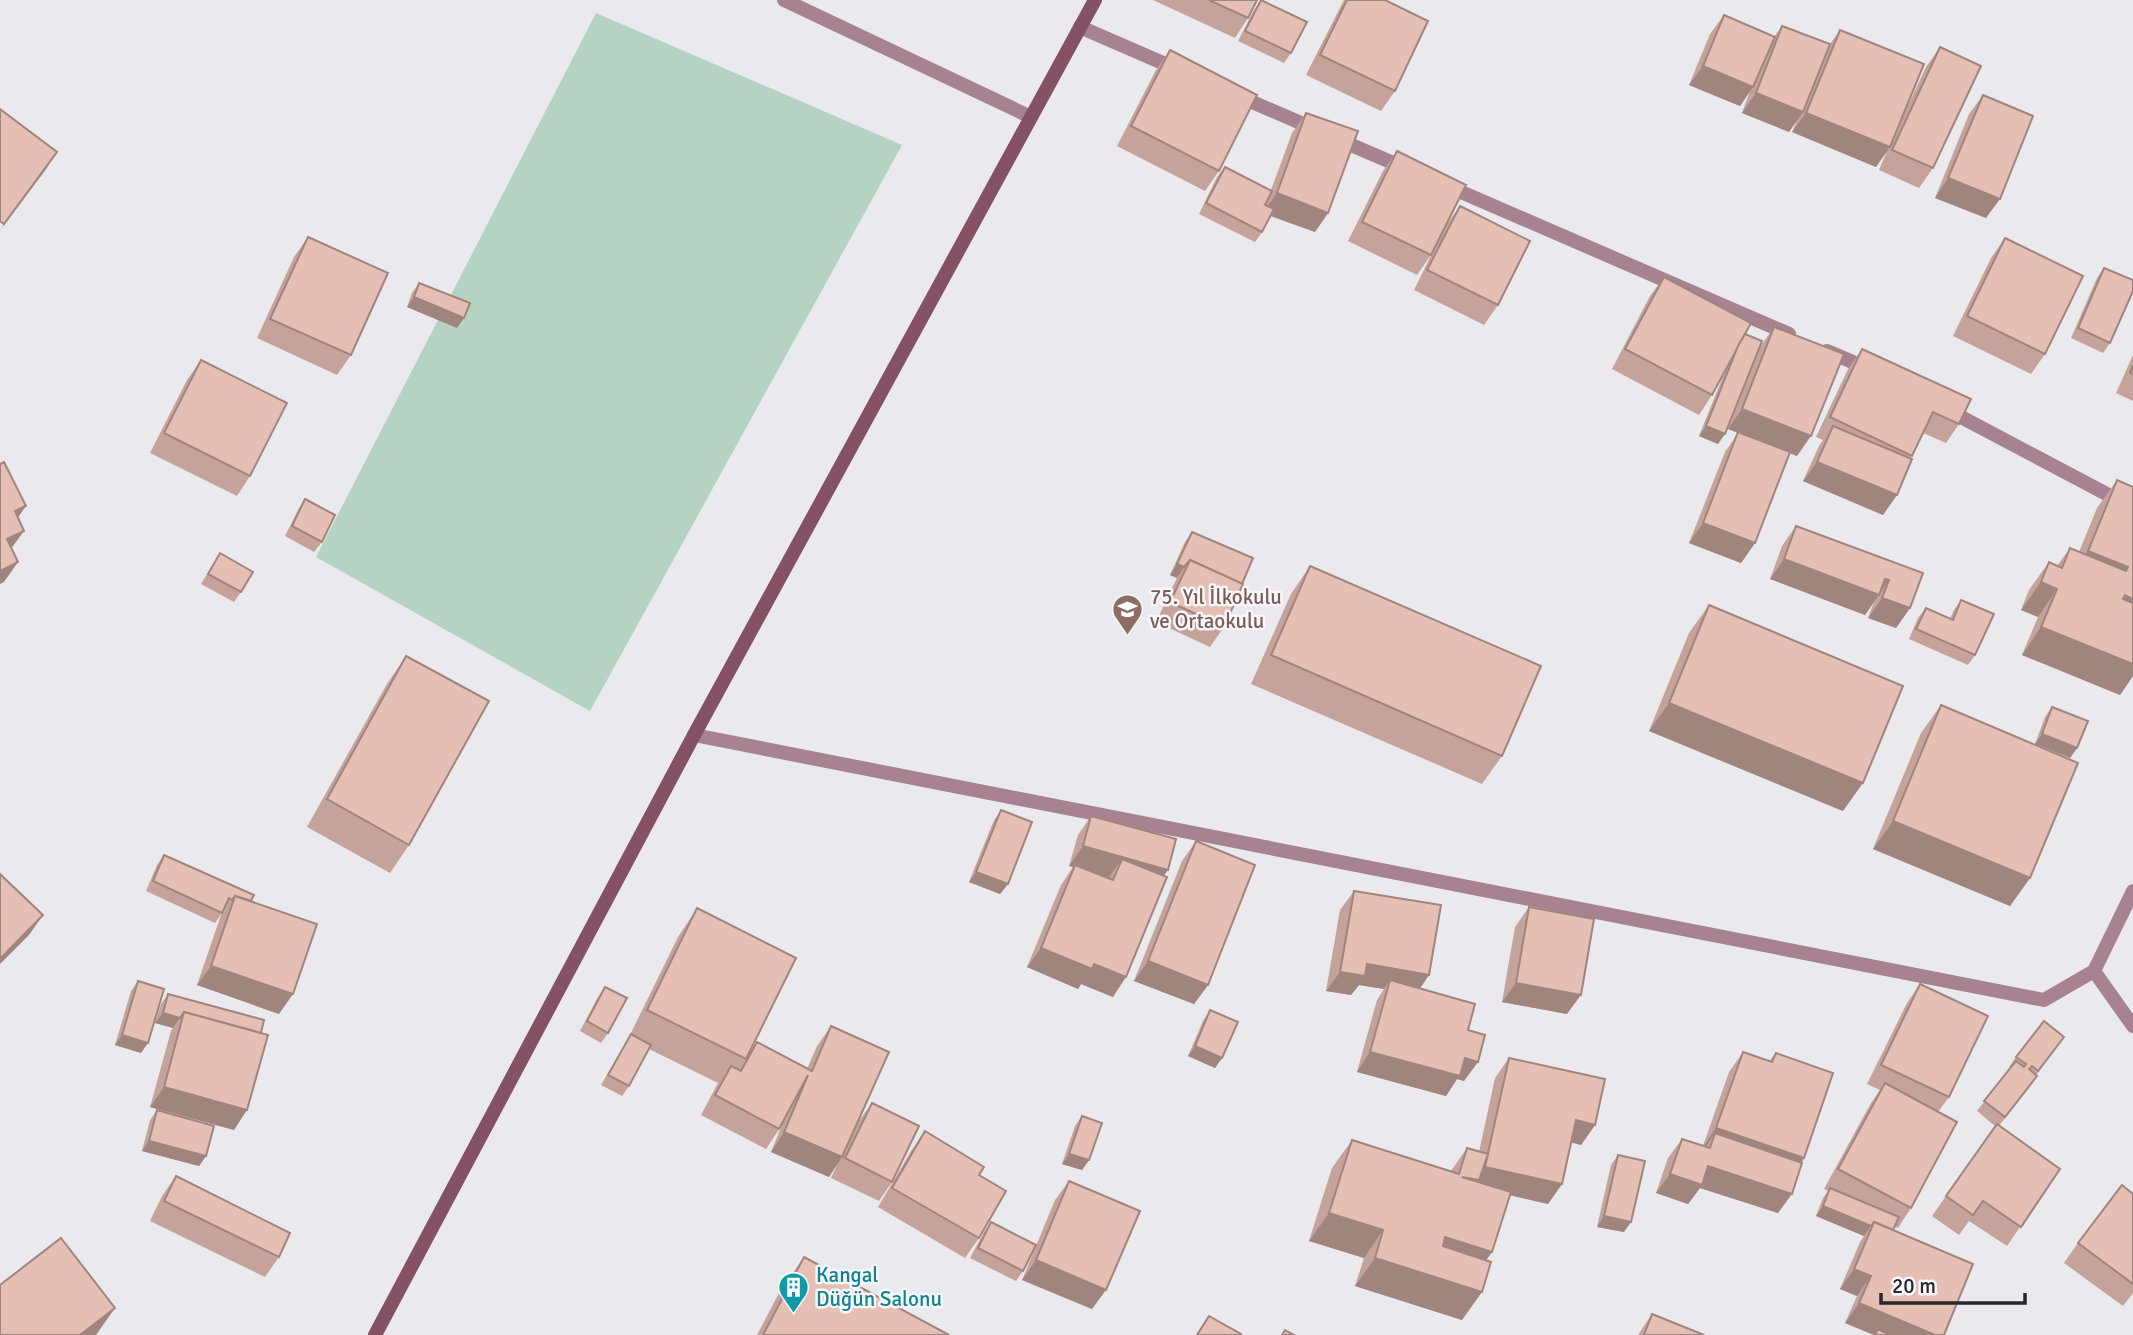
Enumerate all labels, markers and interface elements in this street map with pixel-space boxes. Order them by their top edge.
place label: 75. Yıl İlkokulu ve Ortaokulu [1150,584,1282,634]
school or university icon: 75. Yıl İlkokulu ve Ortaokulu [1110,592,1144,636]
place label: Kangal Düğün Salonu [816,1262,942,1312]
scale bar [1881,1262,2024,1306]
building icon: Kangal Düğün Salonu [776,1270,810,1314]
text: 20 m [1892,1273,1936,1299]

